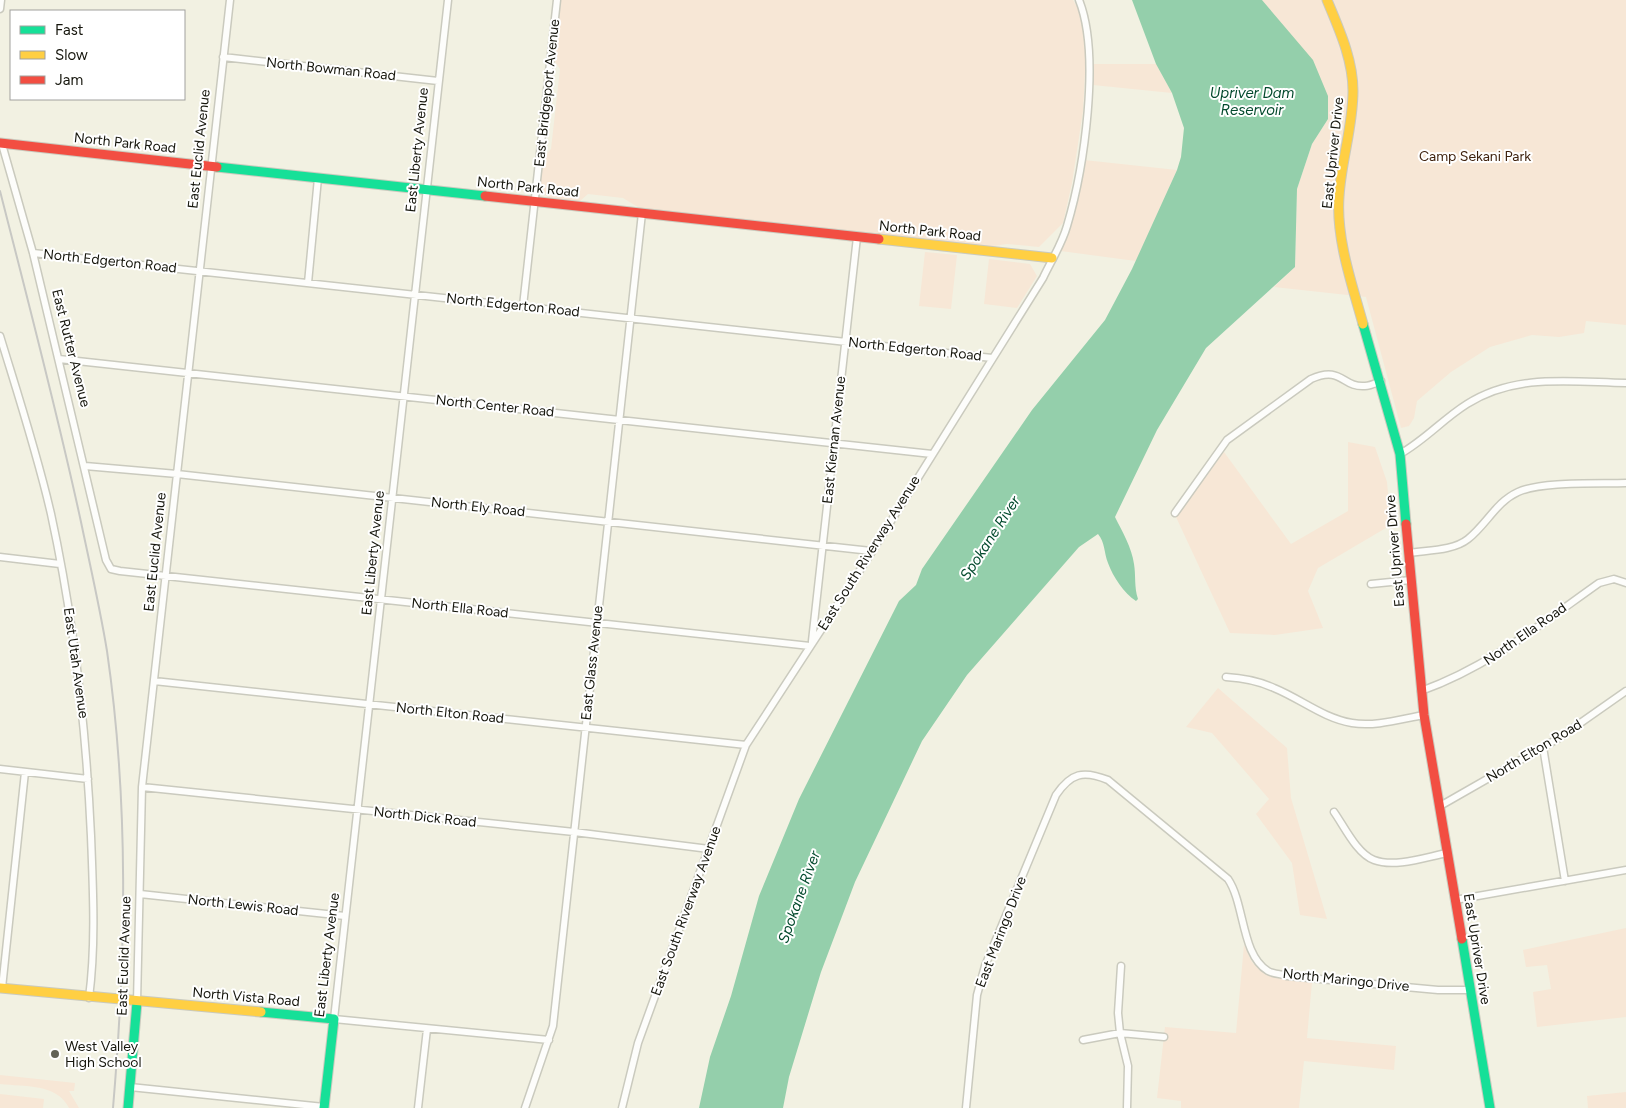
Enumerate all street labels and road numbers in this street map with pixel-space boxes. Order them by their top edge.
street label: East Bridgeport Avenue [531,18,563,168]
street label: North Bowman Road [265,54,397,84]
street label: East Liberty Avenue [402,86,432,213]
street label: East Euclid Avenue [184,88,214,209]
street label: East Upriver Drive [1319,96,1347,210]
street label: North Park Road [73,129,177,157]
street label: North Park Road [476,173,580,201]
street label: North Park Road [878,217,982,245]
street label: North Edgerton Road [42,246,178,276]
street label: East Rutter Avenue [48,287,94,409]
street label: North Edgerton Road [445,290,581,320]
street label: North Edgerton Road [847,334,983,364]
street label: East Kiernan Avenue [819,375,849,505]
street label: North Center Road [435,391,555,421]
street label: East South Riverway Avenue [814,472,924,634]
street label: East Liberty Avenue [358,489,388,616]
street label: East Euclid Avenue [140,491,170,612]
street label: North Ely Road [430,494,526,520]
street label: East Upriver Drive [1382,494,1408,608]
street label: North Ella Road [411,594,509,622]
street label: North Ella Road [1480,599,1570,669]
street label: East Glass Avenue [578,604,607,721]
street label: East Utah Avenue [60,607,92,720]
street label: North Elton Road [395,699,505,727]
street label: North Elton Road [1483,716,1585,786]
street label: North Dick Road [373,803,477,831]
street label: East South Riverway Avenue [647,824,725,998]
street label: East Maringo Drive [972,874,1030,990]
street label: North Lewis Road [187,891,299,919]
street label: East Liberty Avenue [311,891,343,1018]
street label: East Upriver Drive [1460,892,1494,1006]
street label: East Euclid Avenue [113,896,135,1016]
street label: North Maringo Drive [1282,965,1410,995]
street label: North Vista Road [192,984,300,1010]

